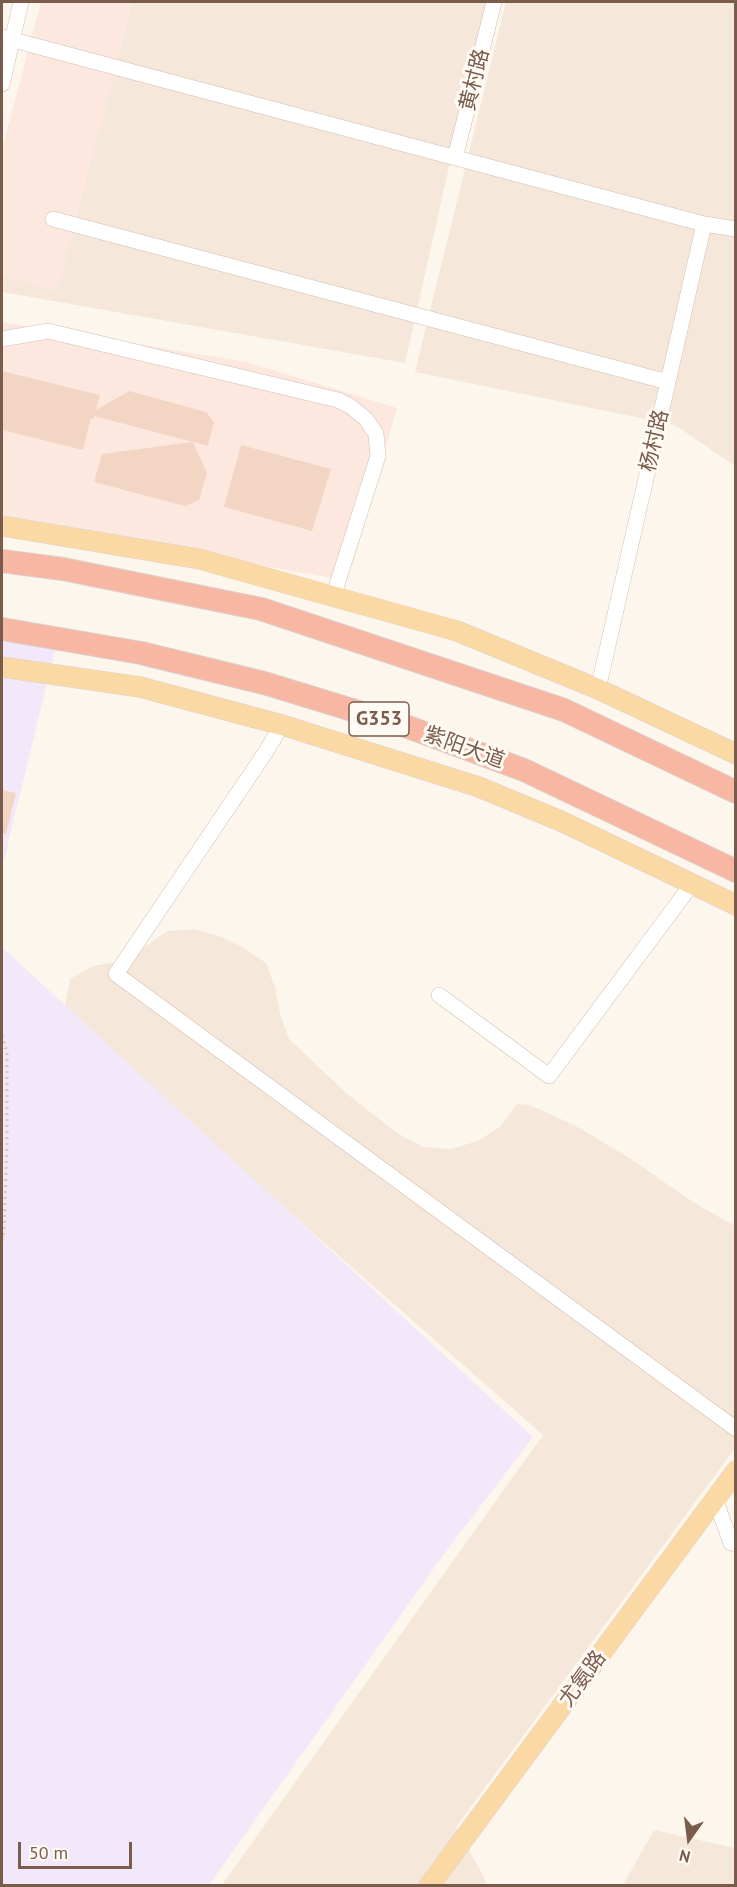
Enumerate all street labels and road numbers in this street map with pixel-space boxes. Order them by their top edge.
street label: 黄村路 [455,46,495,114]
street label: 杨村路 [636,407,674,475]
road number: G353 [349,702,409,736]
street label: 紫阳大道 [420,722,508,774]
street label: 尤氨路 [554,1646,612,1712]

